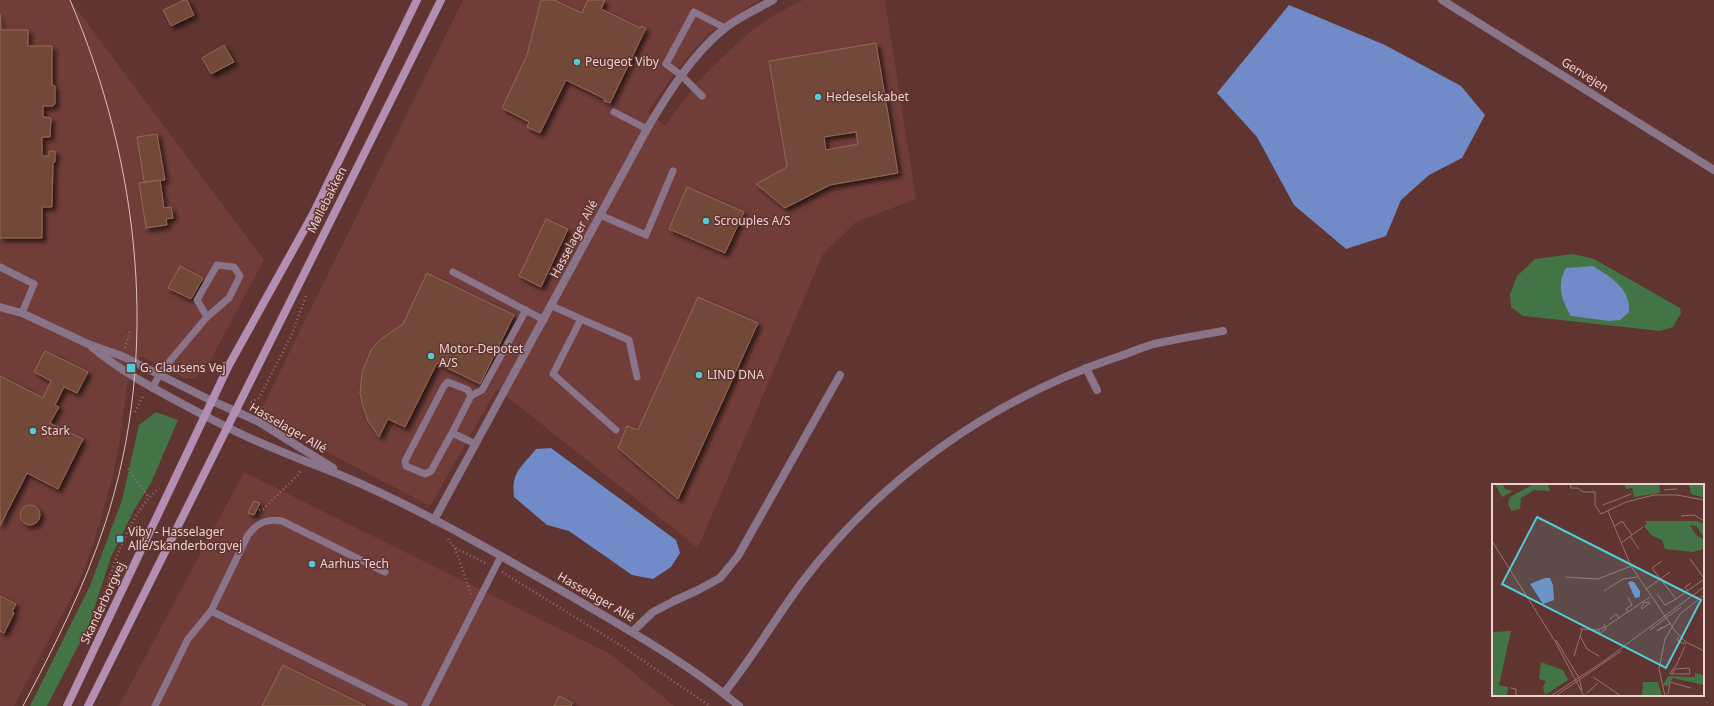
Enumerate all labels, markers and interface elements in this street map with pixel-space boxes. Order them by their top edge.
place label: Peugeot Viby [585,53,660,70]
street label: Genvejen [1558,53,1612,96]
marker: Peugeot Viby [572,57,582,67]
place label: Hedeselskabet [826,88,909,105]
marker: Hedeselskabet [813,92,823,102]
street label: Møllebakken [303,164,351,236]
street label: Hasselager Allé [546,196,601,281]
place label: Scrouples A/S [714,212,791,229]
marker: Scrouples A/S [701,216,711,226]
place label: Motor-Depotet A/S [439,340,524,371]
marker: Motor-Depotet A/S [426,351,436,361]
place label: G. Clausens Vej [140,359,226,376]
marker: G. Clausens Vej [125,362,137,374]
place label: LIND DNA [707,366,764,383]
marker: LIND DNA [694,370,704,380]
street label: Hasselager Allé [247,399,330,457]
place label: Stark [41,422,71,439]
marker: Stark [28,426,38,436]
inset map [1492,484,1704,696]
place label: Viby - Hasselager Allé/Skanderborgvej [128,523,242,554]
marker: Viby - Hasselager Allé/Skanderborgvej [115,534,125,544]
place label: Aarhus Tech [320,555,389,572]
street label: Skanderborgvej [76,559,129,647]
marker: Aarhus Tech [307,559,317,569]
street label: Hasselager Allé [555,568,638,626]

